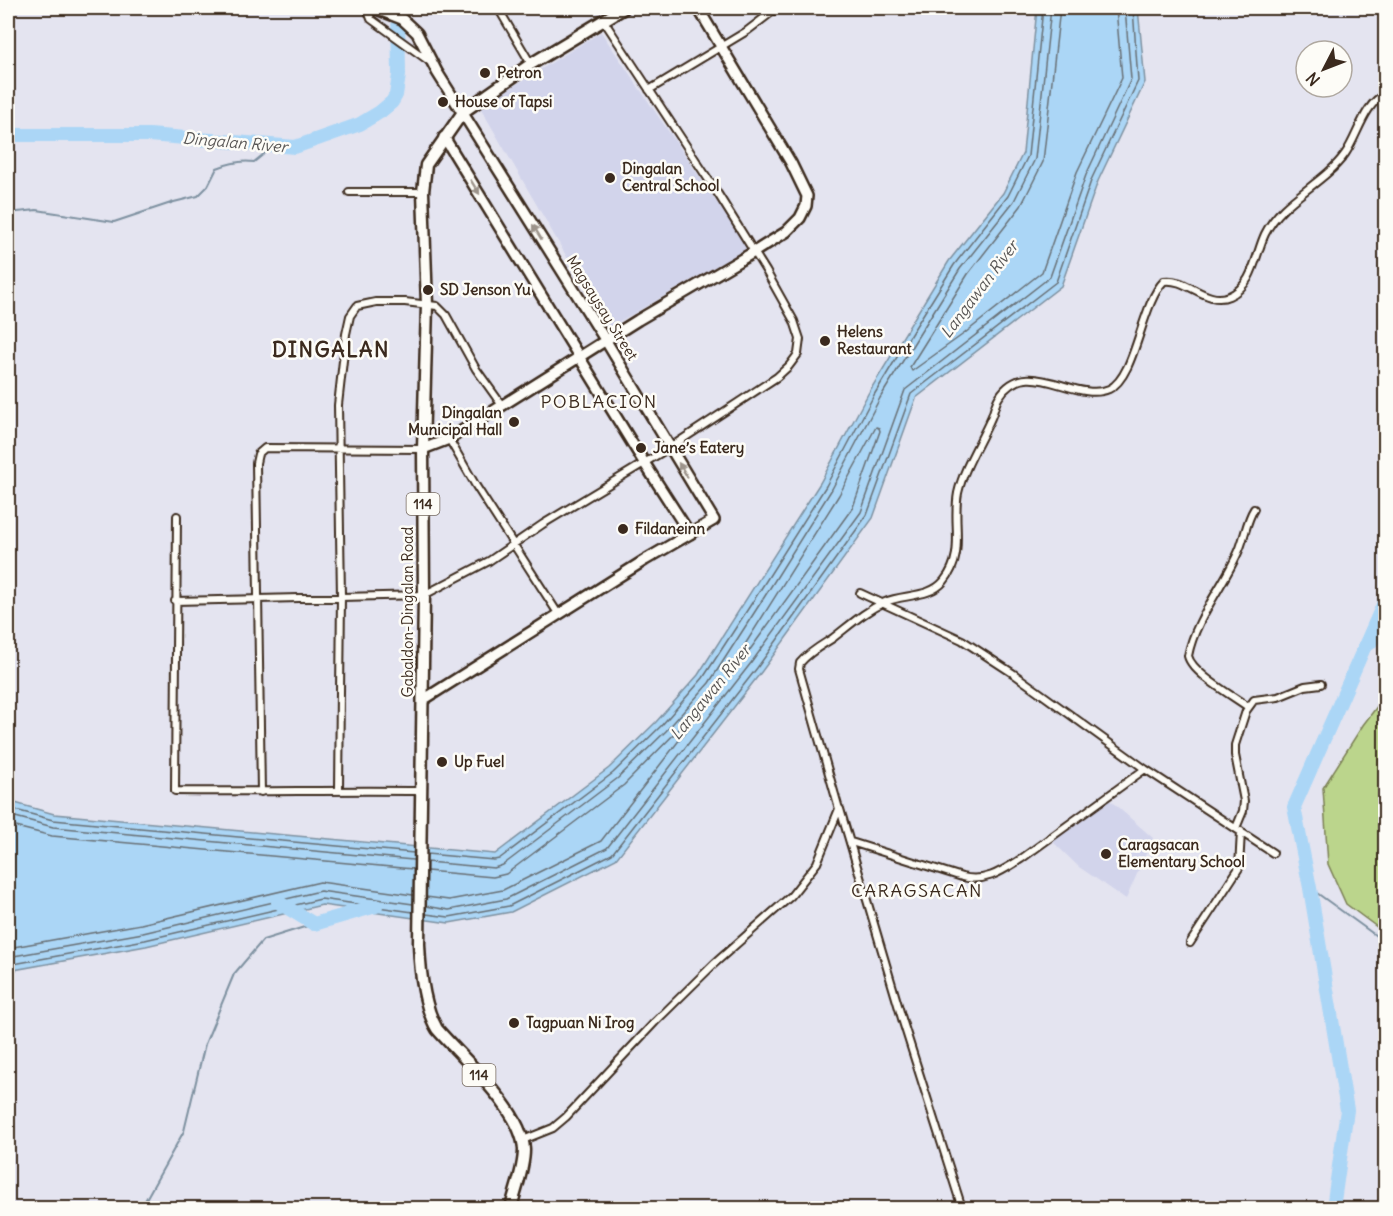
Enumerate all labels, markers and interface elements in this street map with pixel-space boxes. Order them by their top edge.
north arrow [1294,39,1354,99]
place label: Petron [497,63,542,82]
marker: Petron [478,66,492,80]
text: N [1302,68,1324,90]
place label: House of Tapsi [455,92,552,112]
marker: House of Tapsi [436,95,450,109]
water label: Dingalan River [182,127,290,157]
place label: Dingalan Central School [622,159,719,195]
marker: Dingalan Central School [603,171,617,185]
one-way arrow [469,179,480,195]
one-way arrow [532,224,543,241]
water label: Langawan River [936,234,1024,342]
street label: Magsaysay Street [563,252,642,364]
place label: SD Jenson Yu [440,280,531,299]
marker: SD Jenson Yu [421,283,435,297]
place label: Helens Restaurant [837,322,913,358]
marker: Helens Restaurant [818,334,832,348]
district label: DINGALAN [272,336,390,363]
district label: POBLACION [540,390,658,413]
place label: Dingalan Municipal Hall [408,403,502,440]
marker: Dingalan Municipal Hall [507,415,521,429]
place label: Jane’s Eatery [653,438,744,458]
marker: Jane’s Eatery [634,441,648,455]
one-way arrow [678,462,689,478]
road number: 114 [406,493,440,515]
place label: Fildaneinn [635,519,705,538]
marker: Fildaneinn [616,522,630,536]
street label: Gabaldon-Dingalan Road [398,526,417,697]
water label: Langawan River [666,639,756,744]
place label: Up Fuel [454,752,504,772]
marker: Up Fuel [435,755,449,769]
place label: Caragsacan Elementary School [1118,835,1245,872]
marker: Caragsacan Elementary School [1099,847,1113,861]
district label: CARAGSACAN [851,879,983,902]
place label: Tagpuan Ni Irog [526,1013,634,1033]
marker: Tagpuan Ni Irog [507,1016,521,1030]
road number: 114 [462,1064,496,1086]

